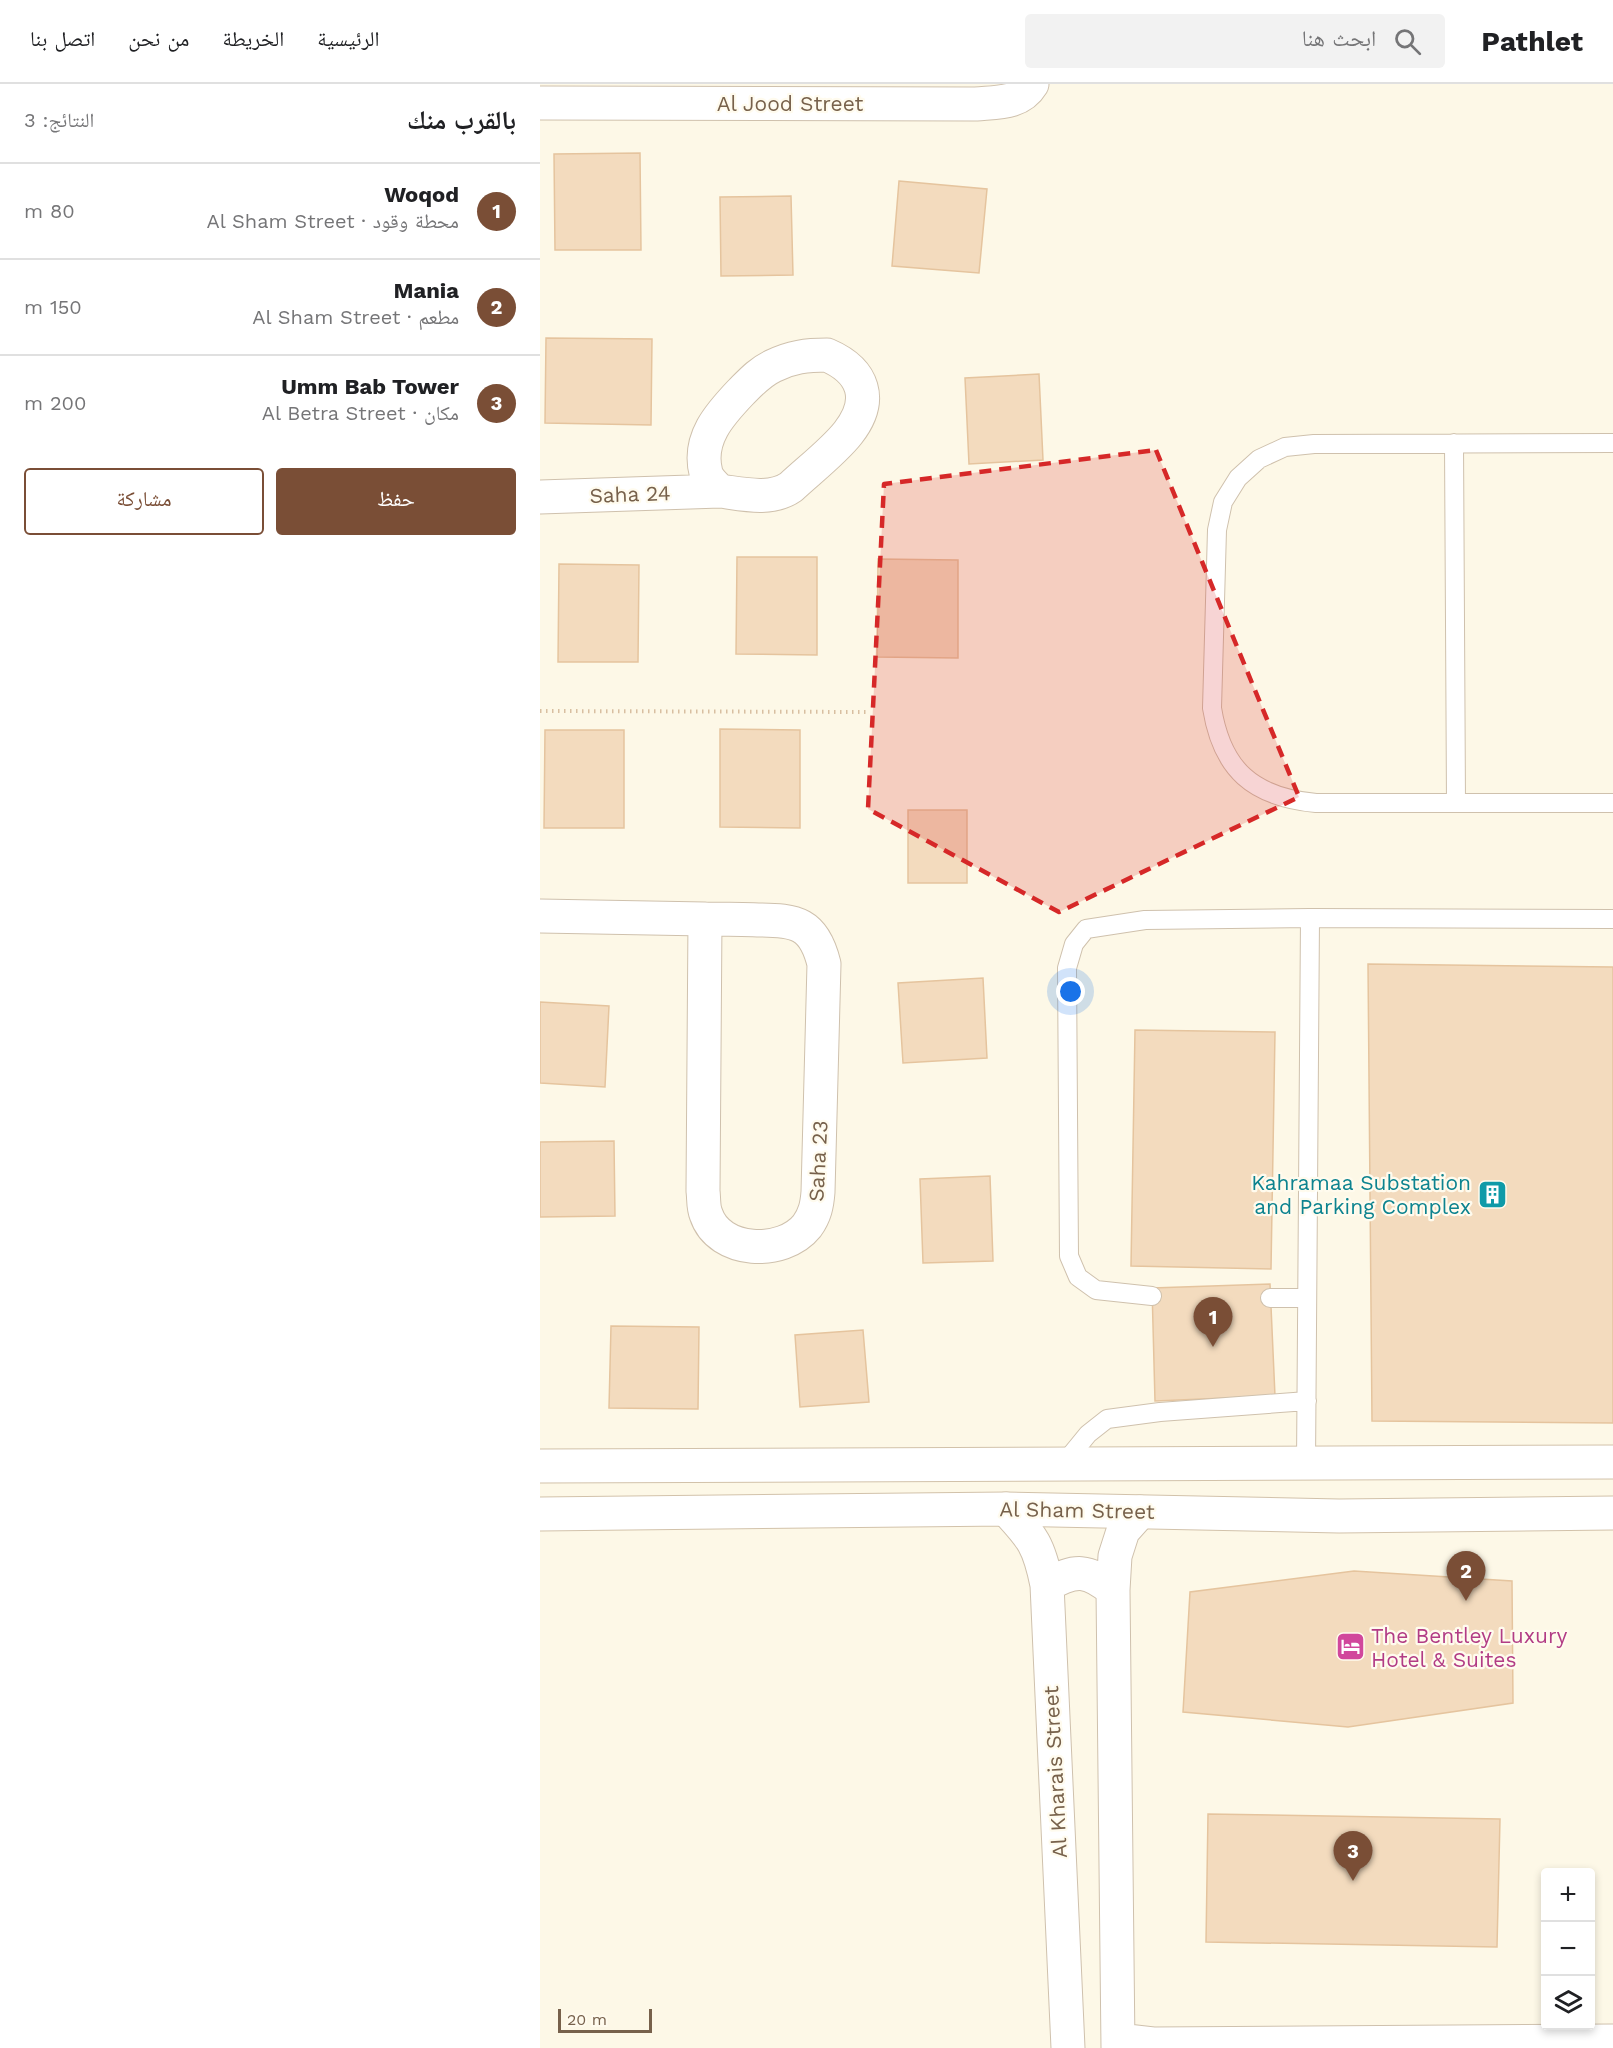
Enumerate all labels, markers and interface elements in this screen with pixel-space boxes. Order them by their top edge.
search box [1025,14,1445,68]
icon: search [1391,25,1424,58]
text: Pathlet [1481,25,1583,58]
text: اتصل بنا [30,26,95,51]
text: من نحن [128,26,189,51]
text: الخريطة [222,26,284,51]
text: الرئيسية [317,26,380,51]
text: ابحث هنا [1302,26,1376,51]
street label: Al Jood Street [717,91,864,116]
text: بالقرب منك [407,105,516,135]
text: النتائج: 3 [24,108,94,132]
text: Woqod [384,182,459,207]
text: 80 m [24,199,75,223]
text: 1 [492,199,501,223]
text: محطة وقود · Al Sham Street [207,209,459,233]
text: Mania [394,278,459,303]
text: 150 m [24,295,82,319]
text: 2 [491,295,502,319]
text: مطعم · Al Sham Street [252,305,459,329]
text: Umm Bab Tower [281,374,459,399]
text: 200 m [24,391,86,415]
text: 3 [491,391,502,415]
text: مكان · Al Betra Street [262,401,459,425]
button: مشاركة [24,468,264,535]
button: حفظ [276,468,516,535]
street label: Saha 24 [589,480,671,508]
your location [1056,977,1085,1006]
street label: Saha 23 [803,1120,833,1202]
place label: Kahramaa Substation and Parking Complex [1251,1170,1471,1219]
building icon: Kahramaa Substation and Parking Complex [1476,1178,1508,1210]
pin: 1 [1194,1298,1232,1347]
street label: Al Sham Street [999,1496,1155,1524]
pin: 2 [1446,1552,1486,1601]
place label: The Bentley Luxury Hotel & Suites [1371,1623,1568,1672]
hotel icon: The Bentley Luxury Hotel & Suites [1334,1631,1366,1663]
street label: Al Kharais Street [1038,1685,1072,1859]
pin: 3 [1334,1832,1372,1881]
map controls [1541,1868,1595,2030]
button: + [1541,1868,1595,1922]
button: − [1541,1922,1595,1976]
button: layers [1541,1976,1595,2030]
scale bar [558,2006,652,2034]
text: 20 m [567,2010,607,2029]

